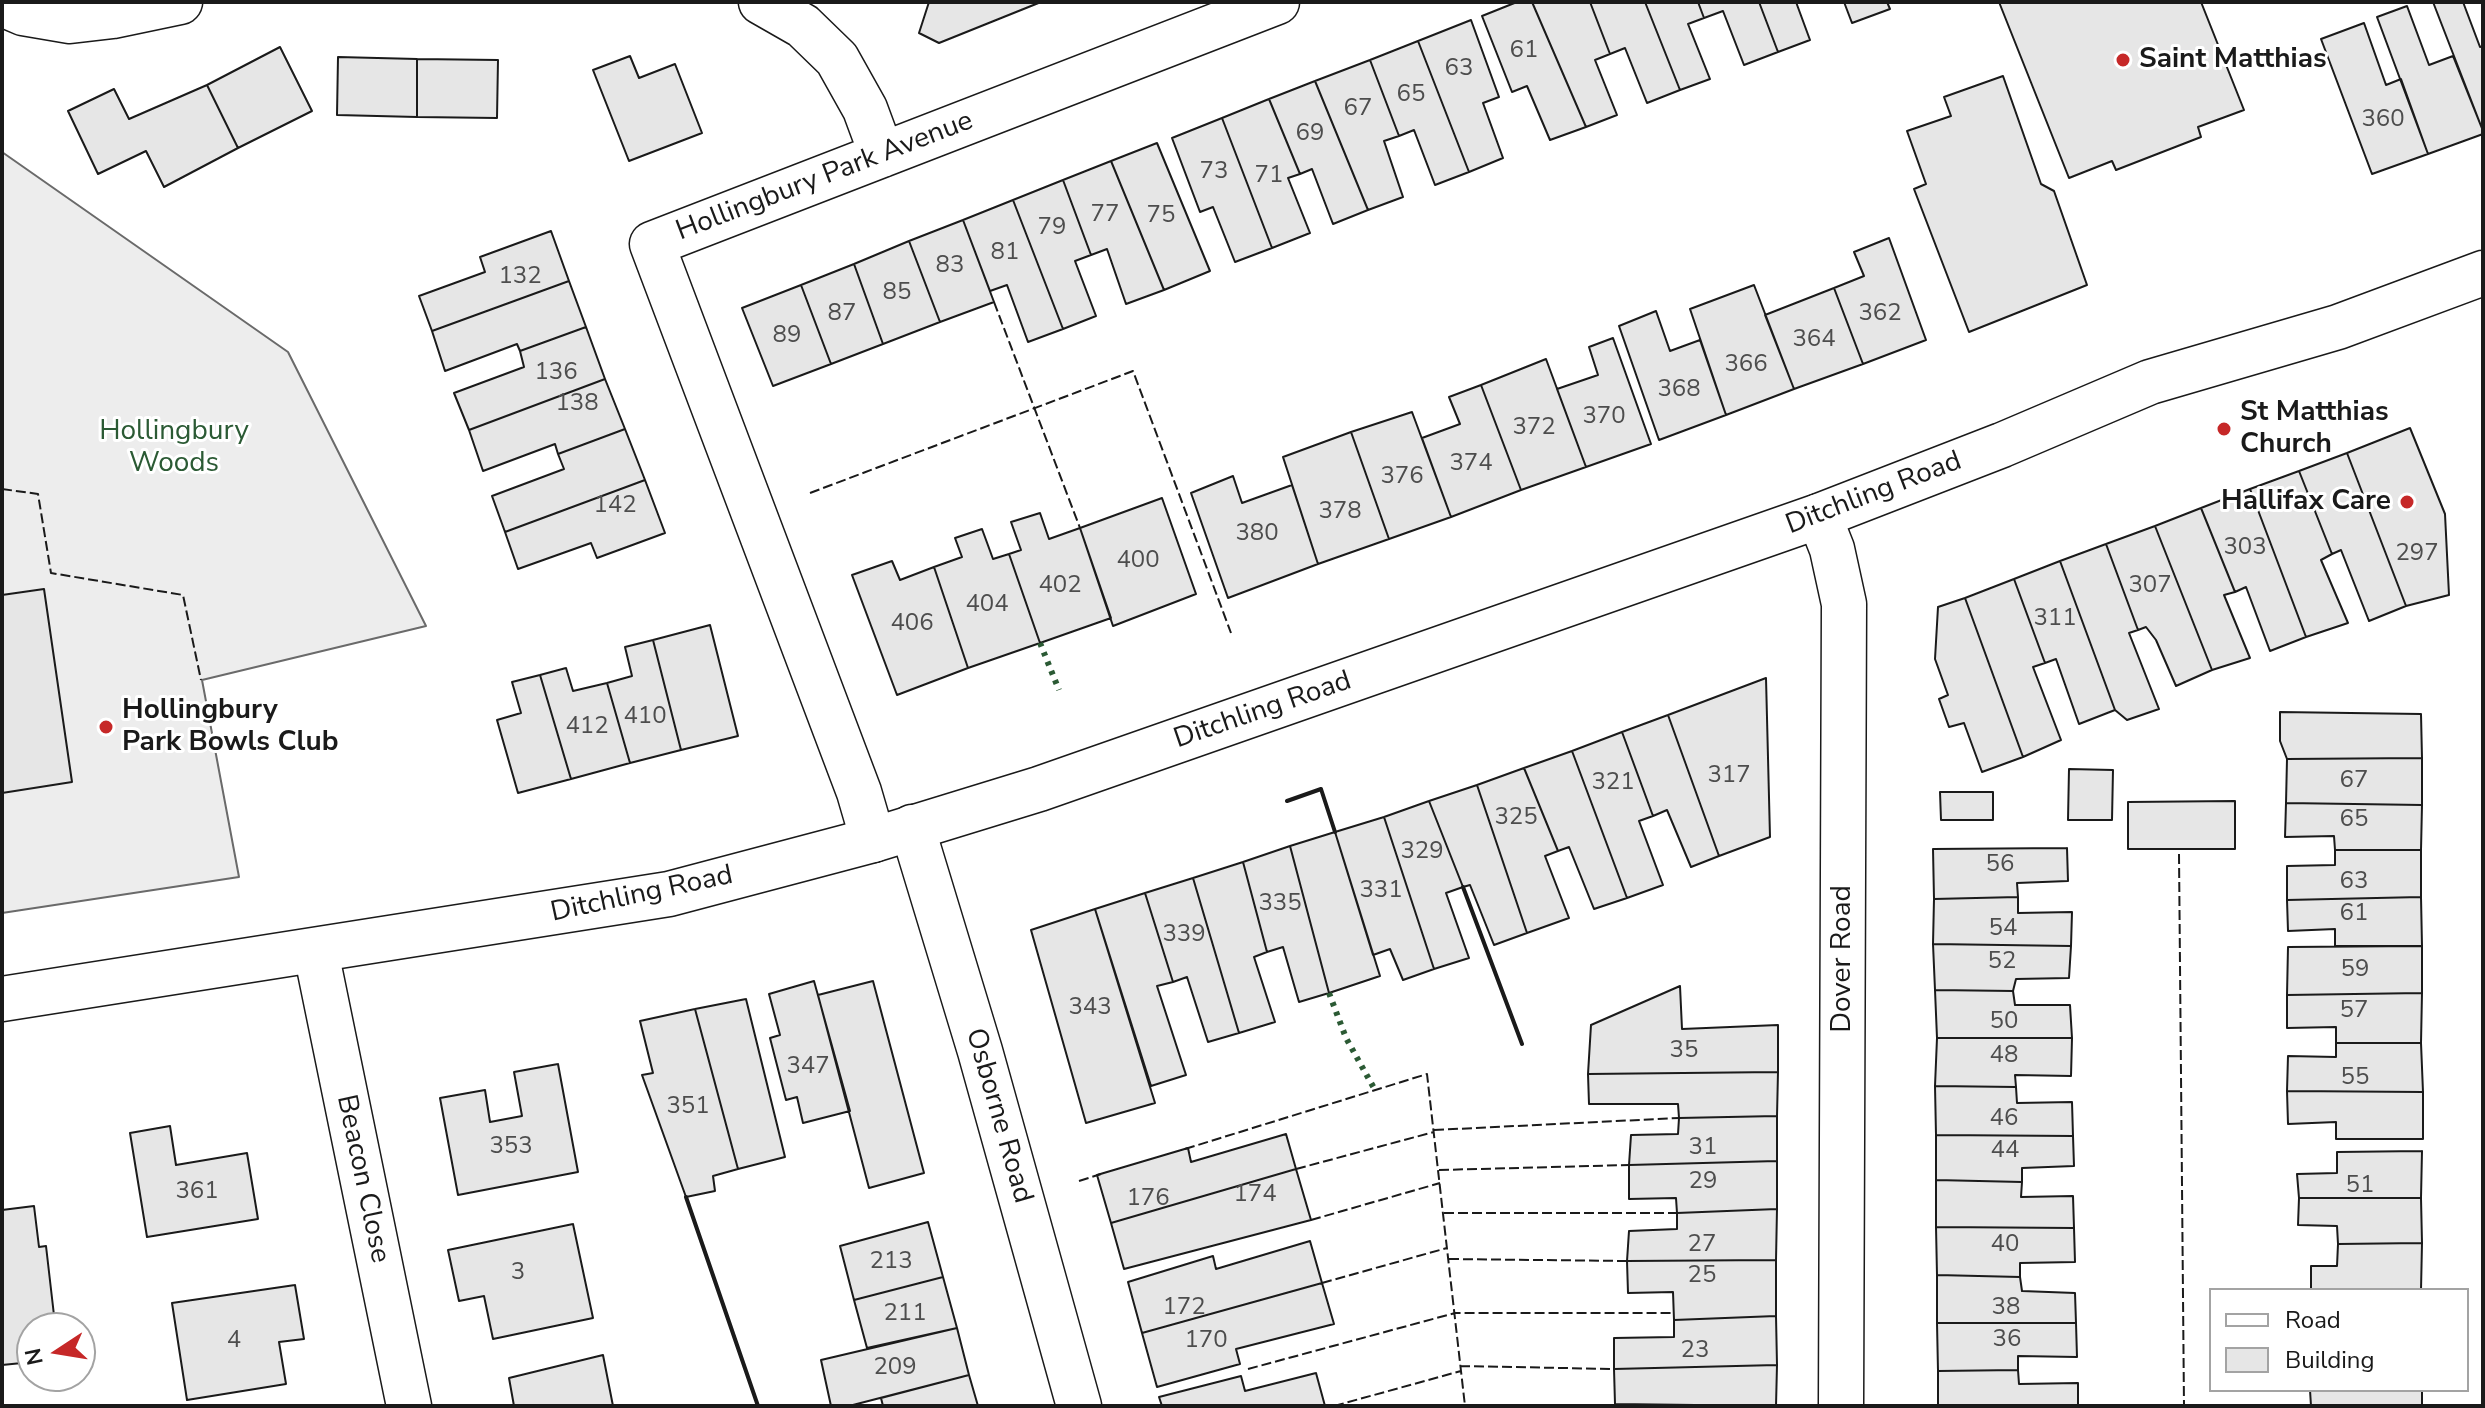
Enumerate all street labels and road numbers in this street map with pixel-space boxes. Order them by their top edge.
street label: Hollingbury Park Avenue [672,105,978,249]
street label: Ditchling Road [1782,445,1966,543]
street label: Ditchling Road [1170,665,1356,757]
street label: Ditchling Road [548,859,736,931]
street label: Dover Road [1826,885,1860,1033]
street label: Osborne Road [957,1025,1039,1207]
street label: Beacon Close [328,1092,396,1266]

